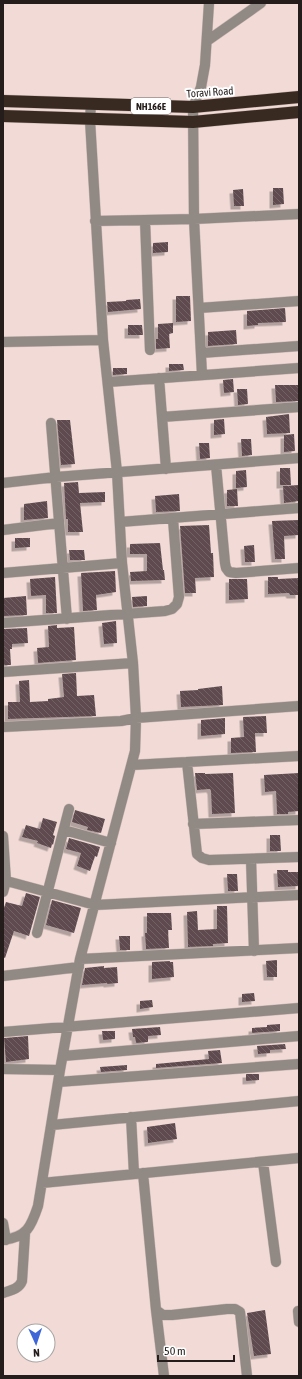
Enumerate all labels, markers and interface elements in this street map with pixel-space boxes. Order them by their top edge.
street label: Toravi Road [186,84,234,100]
road number: NH166E [131,98,171,114]
north arrow [16,1323,56,1363]
scale bar [158,1337,234,1363]
text: 50 m [164,1344,186,1358]
text: N [33,1347,40,1359]

